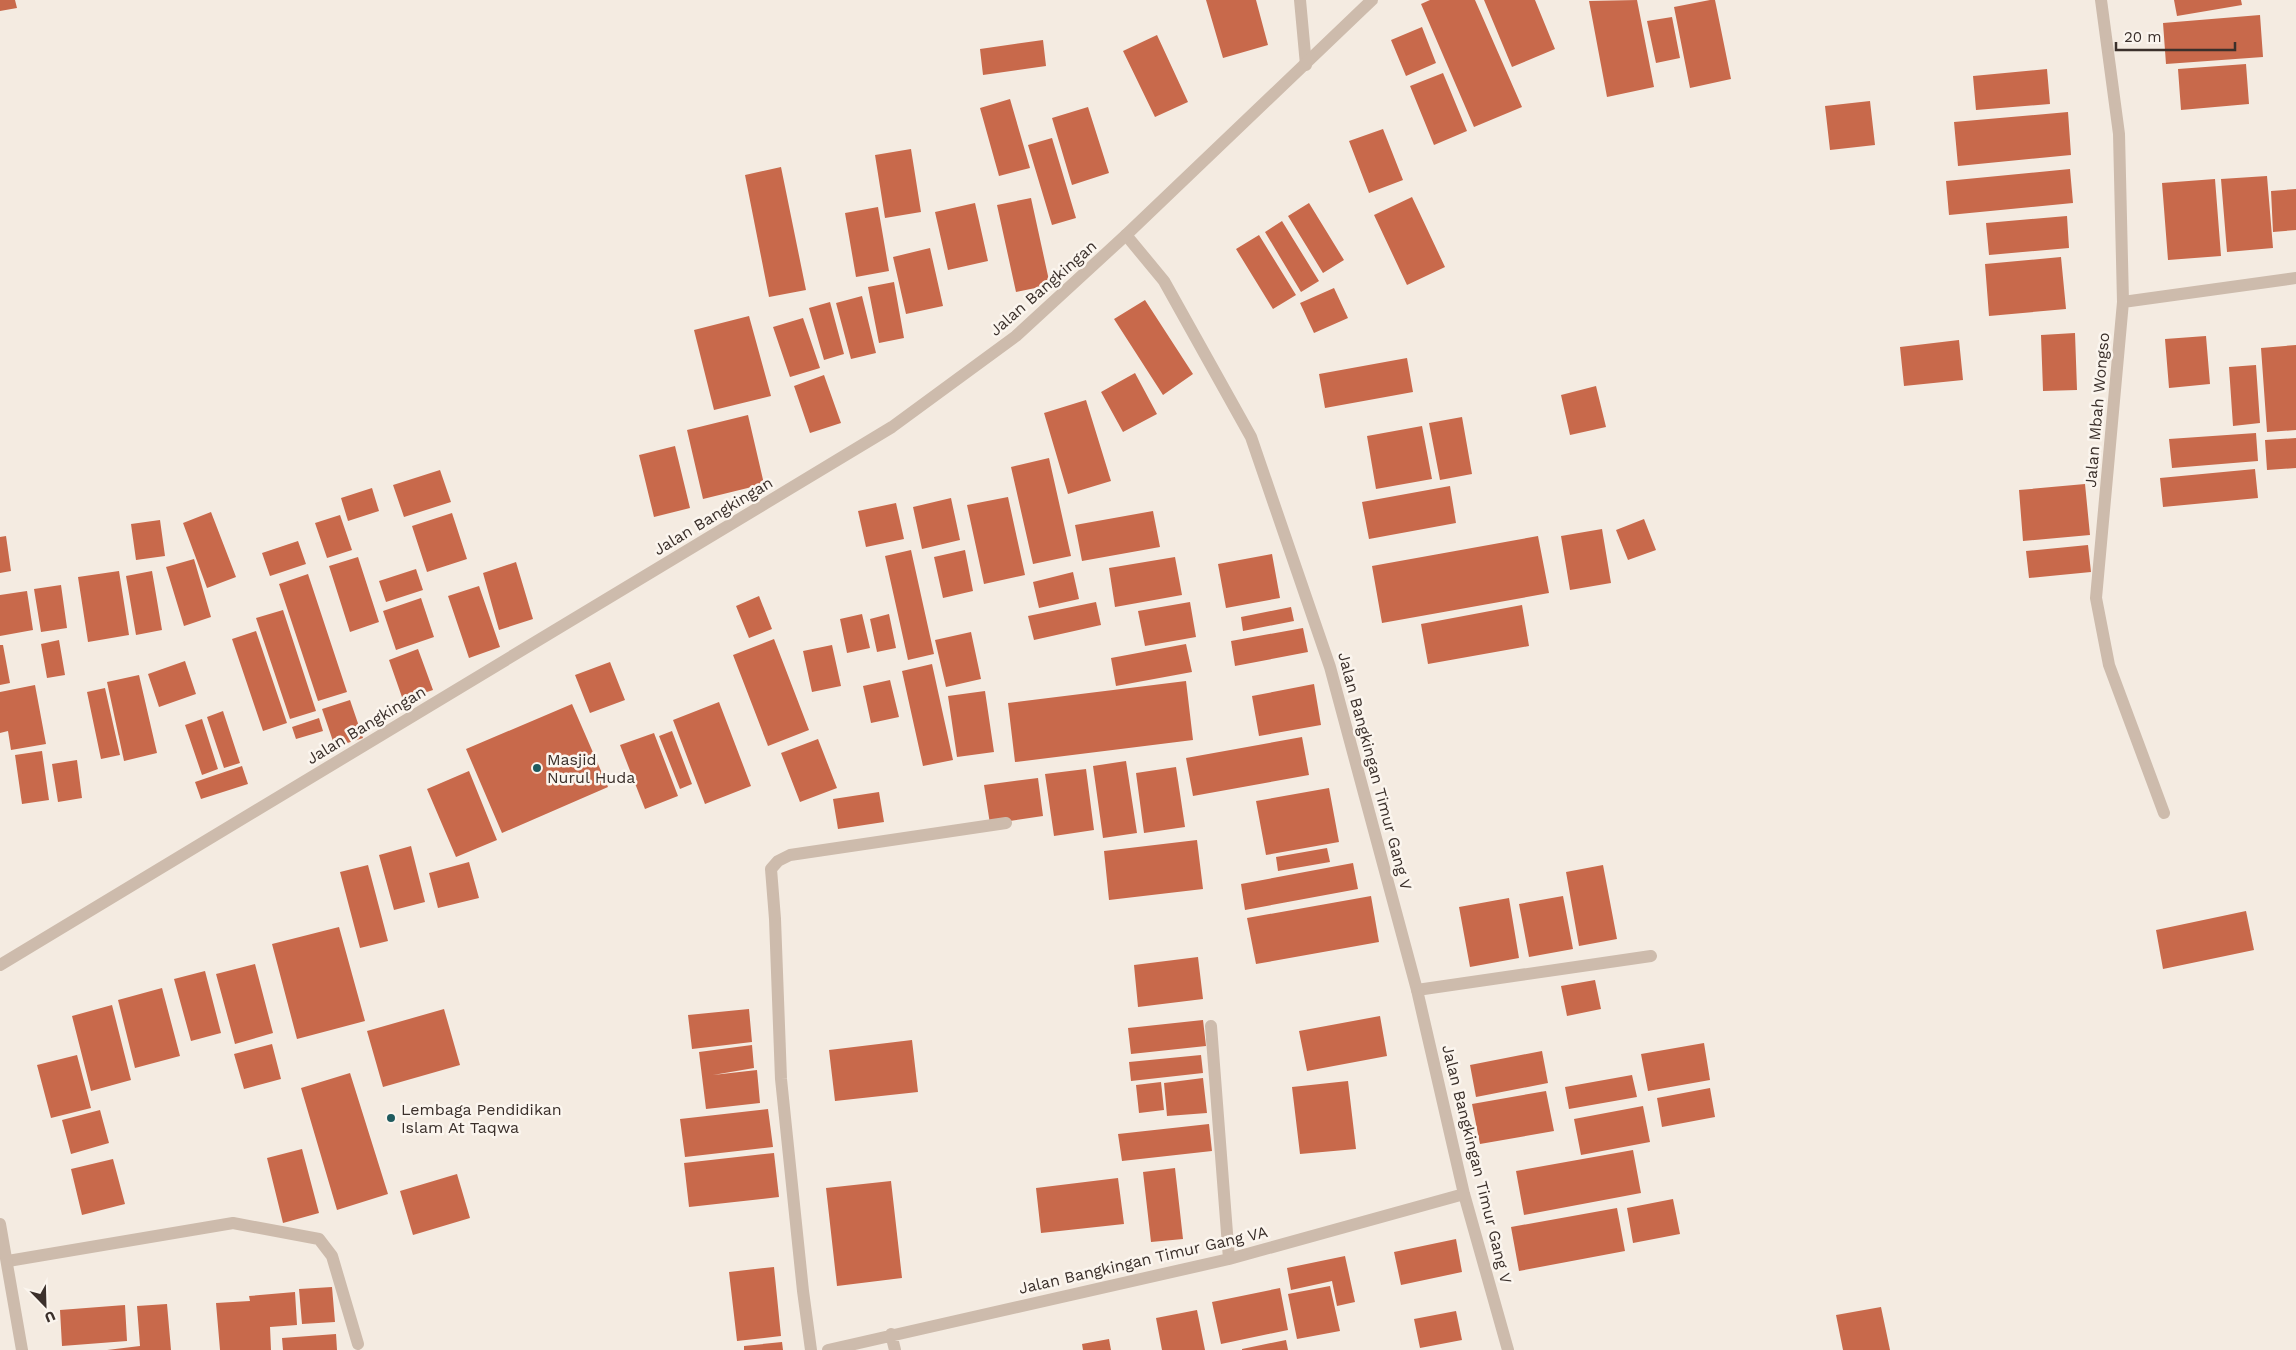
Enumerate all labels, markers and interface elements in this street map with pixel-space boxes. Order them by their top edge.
scale bar [2116,20,2235,52]
text: 20 m [2124,28,2162,46]
street label: Jalan Bangkingan [986,236,1100,340]
street label: Jalan Mbah Wongso [2081,332,2113,488]
street label: Jalan Bangkingan [650,473,776,559]
street label: Jalan Bangkingan Timur Gang V [1334,650,1416,892]
street label: Jalan Bangkingan [303,682,429,768]
place label: Masjid Nurul Huda [547,750,635,787]
marker: Masjid Nurul Huda [531,762,543,774]
street label: Jalan Bangkingan Timur Gang V [1438,1043,1516,1285]
place label: Lembaga Pendidikan Islam At Taqwa [401,1100,562,1137]
marker: Lembaga Pendidikan Islam At Taqwa [385,1112,397,1124]
street label: Jalan Bangkingan Timur Gang VA [1017,1222,1270,1298]
north arrow [20,1280,70,1330]
text: U [42,1308,58,1326]

